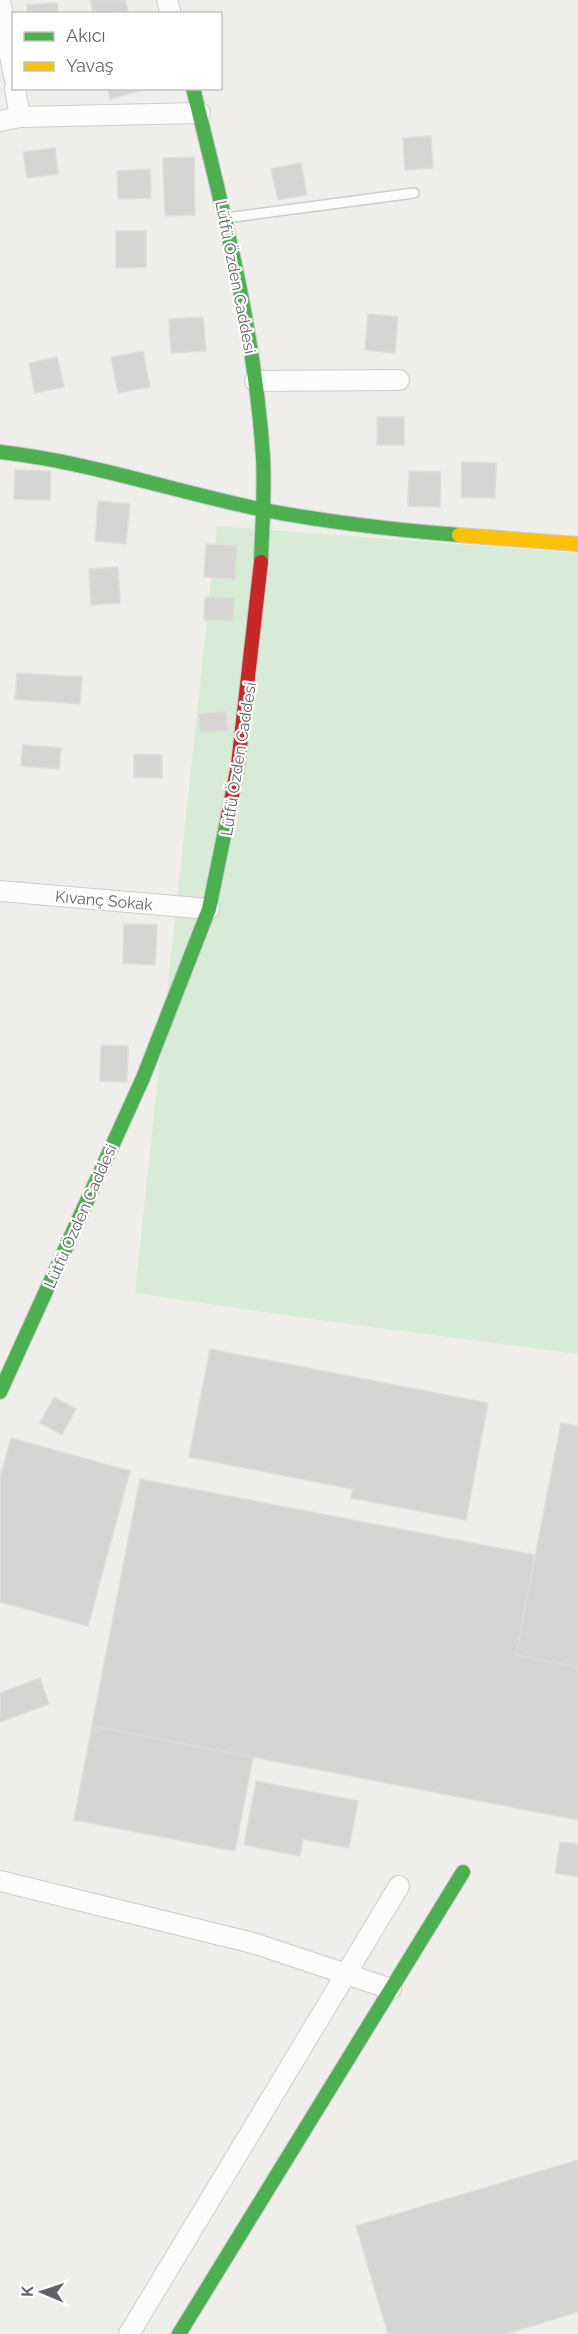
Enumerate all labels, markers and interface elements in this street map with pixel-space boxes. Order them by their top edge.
legend [12,12,222,90]
text: Akıcı [66,25,105,46]
text: Yavaş [66,55,114,76]
street label: Lütfü Özden Caddesi [211,199,261,355]
street label: Lütfü Özden Caddesi [216,681,260,837]
street label: Kıvanç Sokak [54,887,154,914]
street label: Lütfü Özden Caddesi [39,1141,121,1291]
north arrow [12,2262,72,2322]
text: K [18,2286,37,2297]

